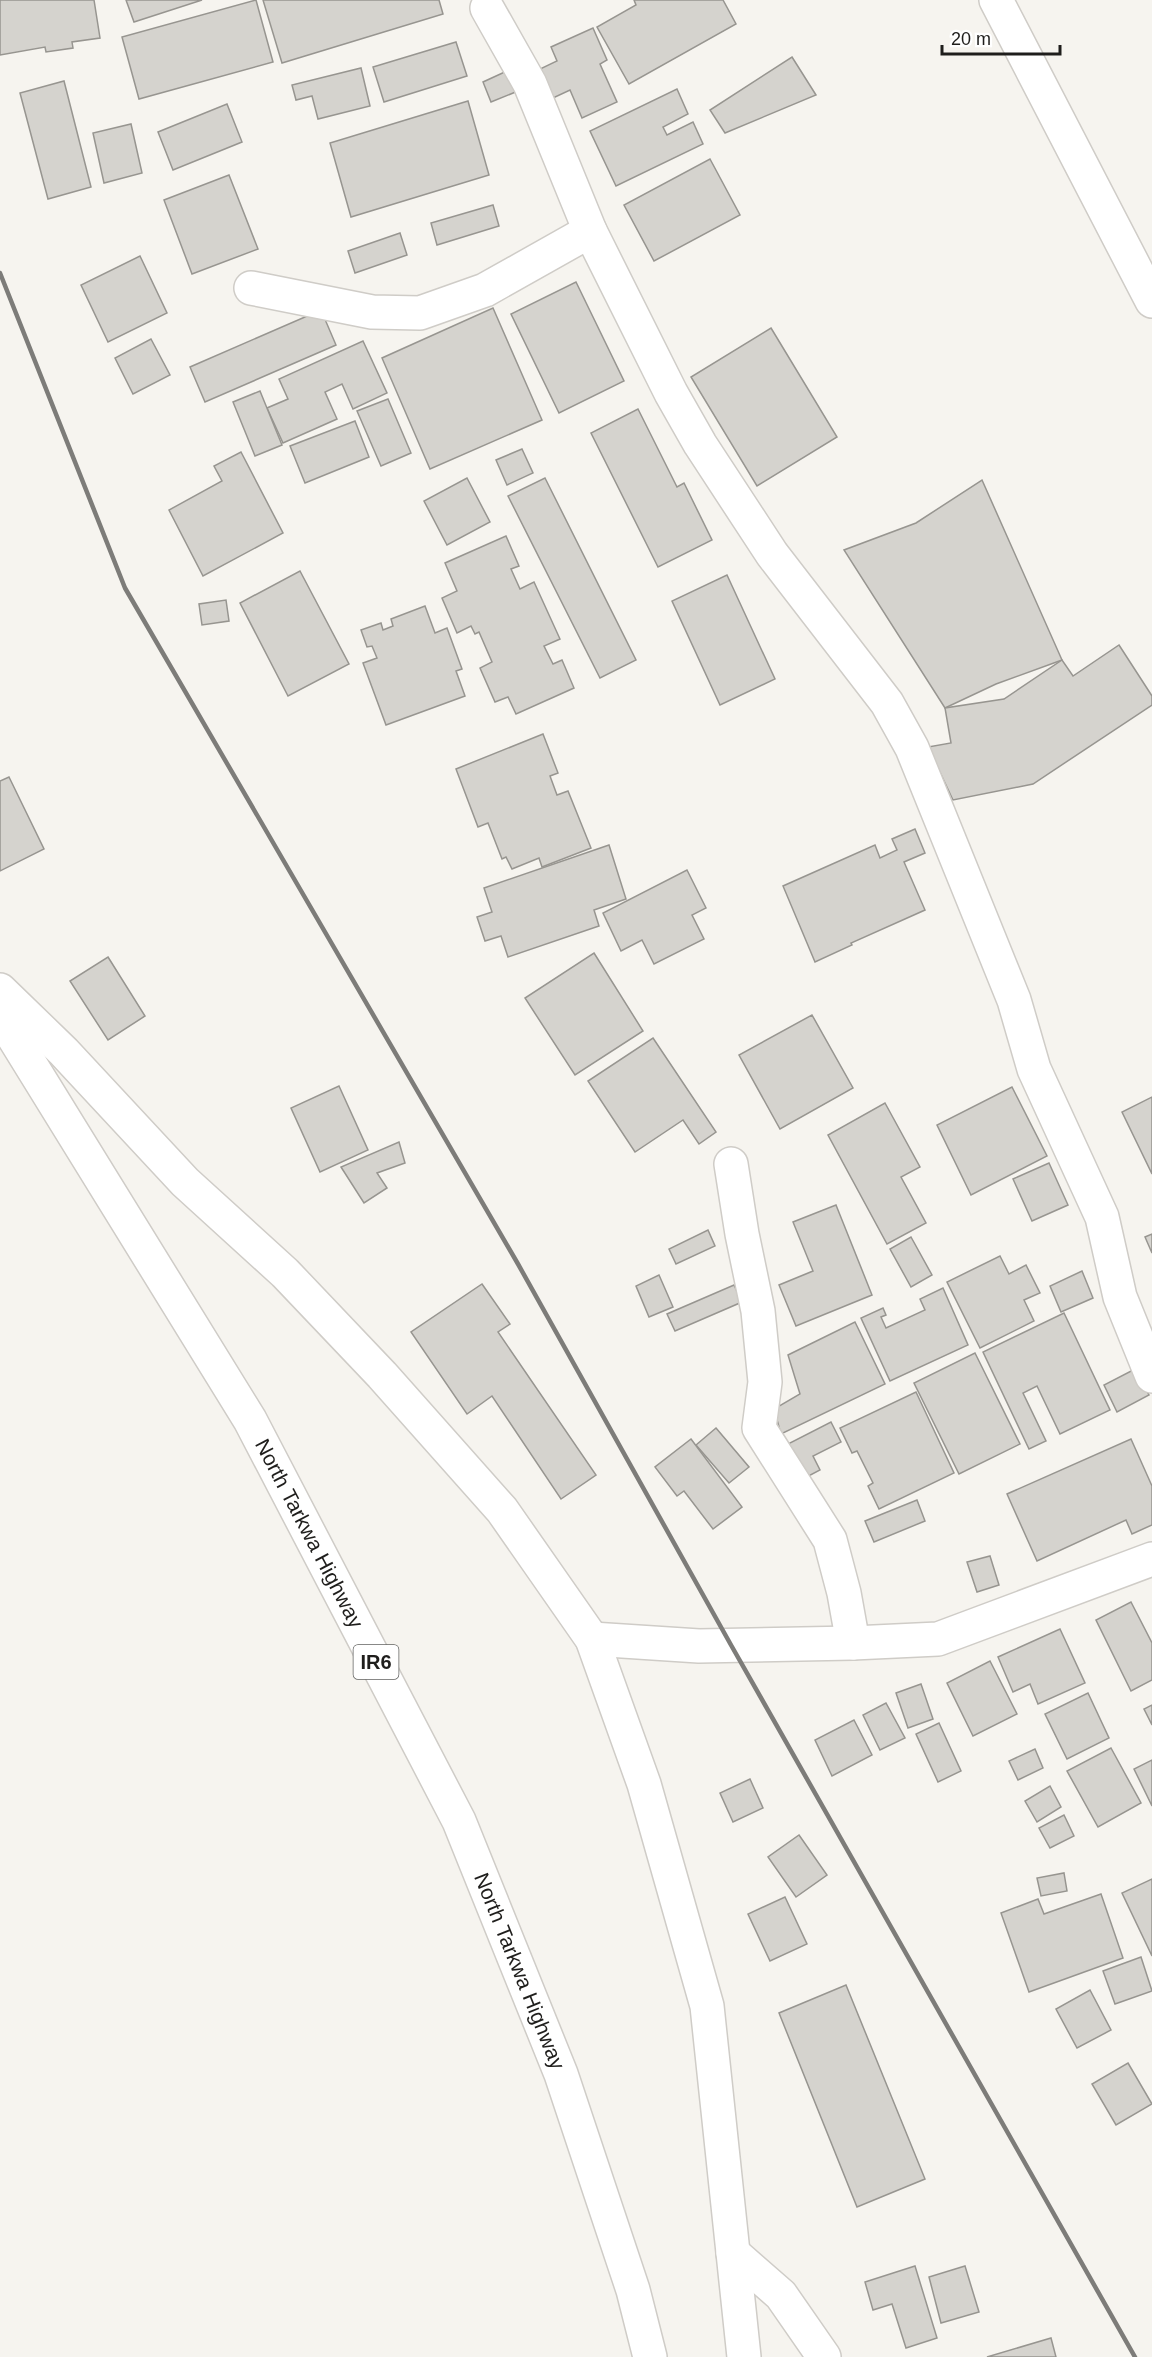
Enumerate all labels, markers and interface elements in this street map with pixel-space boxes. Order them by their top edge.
scale bar [942,18,1060,56]
text: 20 m [951,29,991,49]
street label: North Tarkwa Highway [251,1435,369,1632]
road number: IR6 [354,1645,398,1679]
street label: North Tarkwa Highway [470,1869,570,2073]

